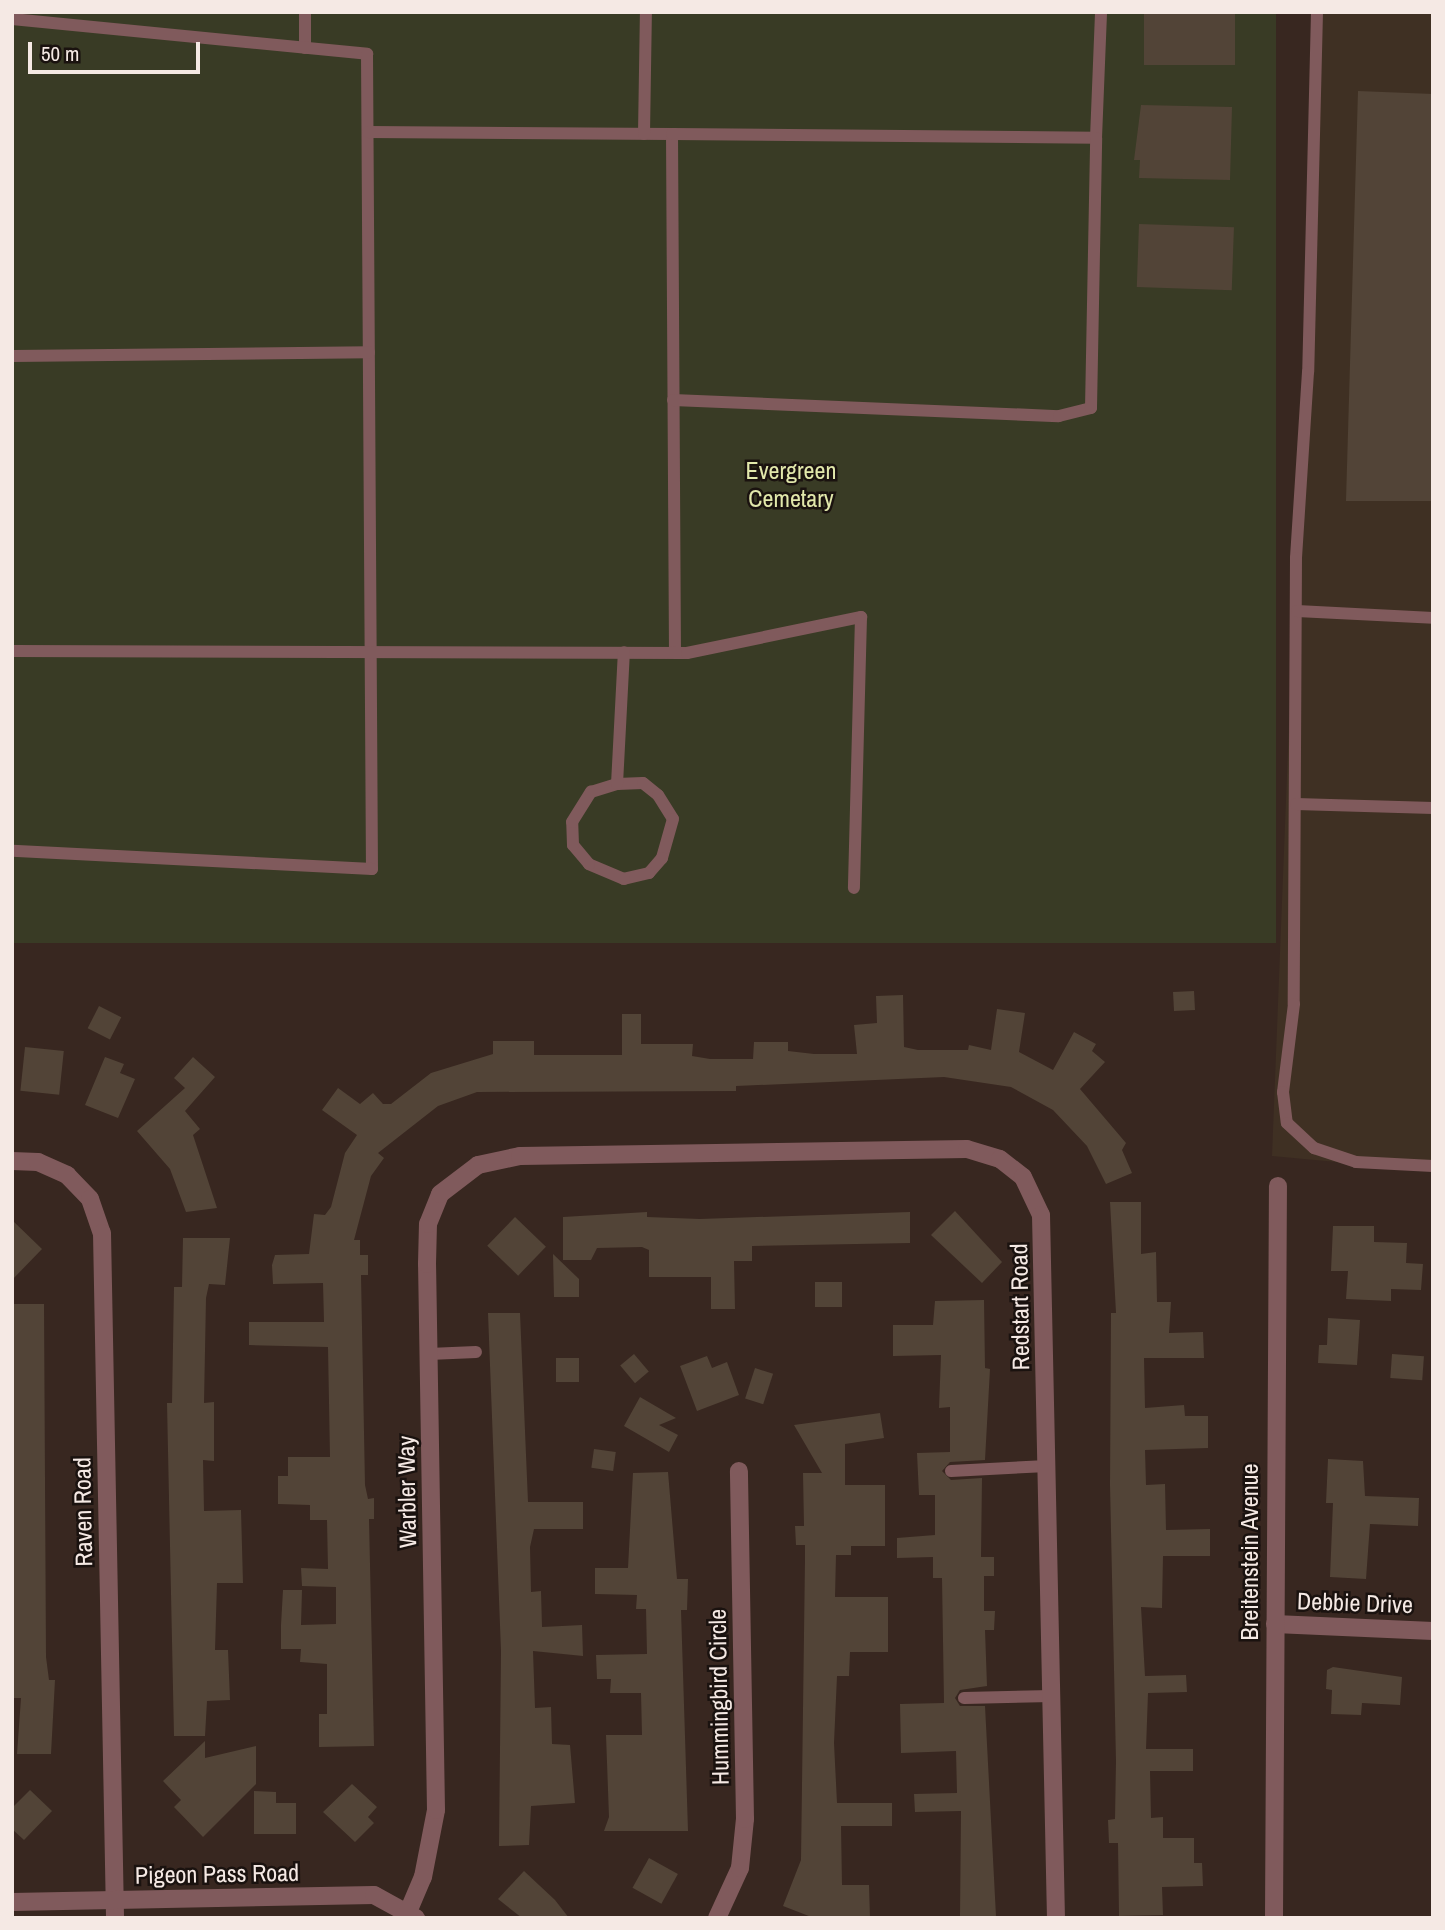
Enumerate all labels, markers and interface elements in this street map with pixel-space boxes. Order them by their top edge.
scale bar [32,28,203,72]
text: 50 m [41,39,79,68]
park label: Evergreen Cemetary [746,457,836,513]
street label: Redstart Road [1004,1243,1036,1371]
street label: Warbler Way [392,1436,422,1548]
street label: Raven Road [68,1457,98,1567]
street label: Breitenstein Avenue [1236,1463,1264,1641]
street label: Debbie Drive [1297,1587,1413,1619]
street label: Hummingbird Circle [703,1609,735,1785]
street label: Pigeon Pass Road [135,1858,299,1890]

